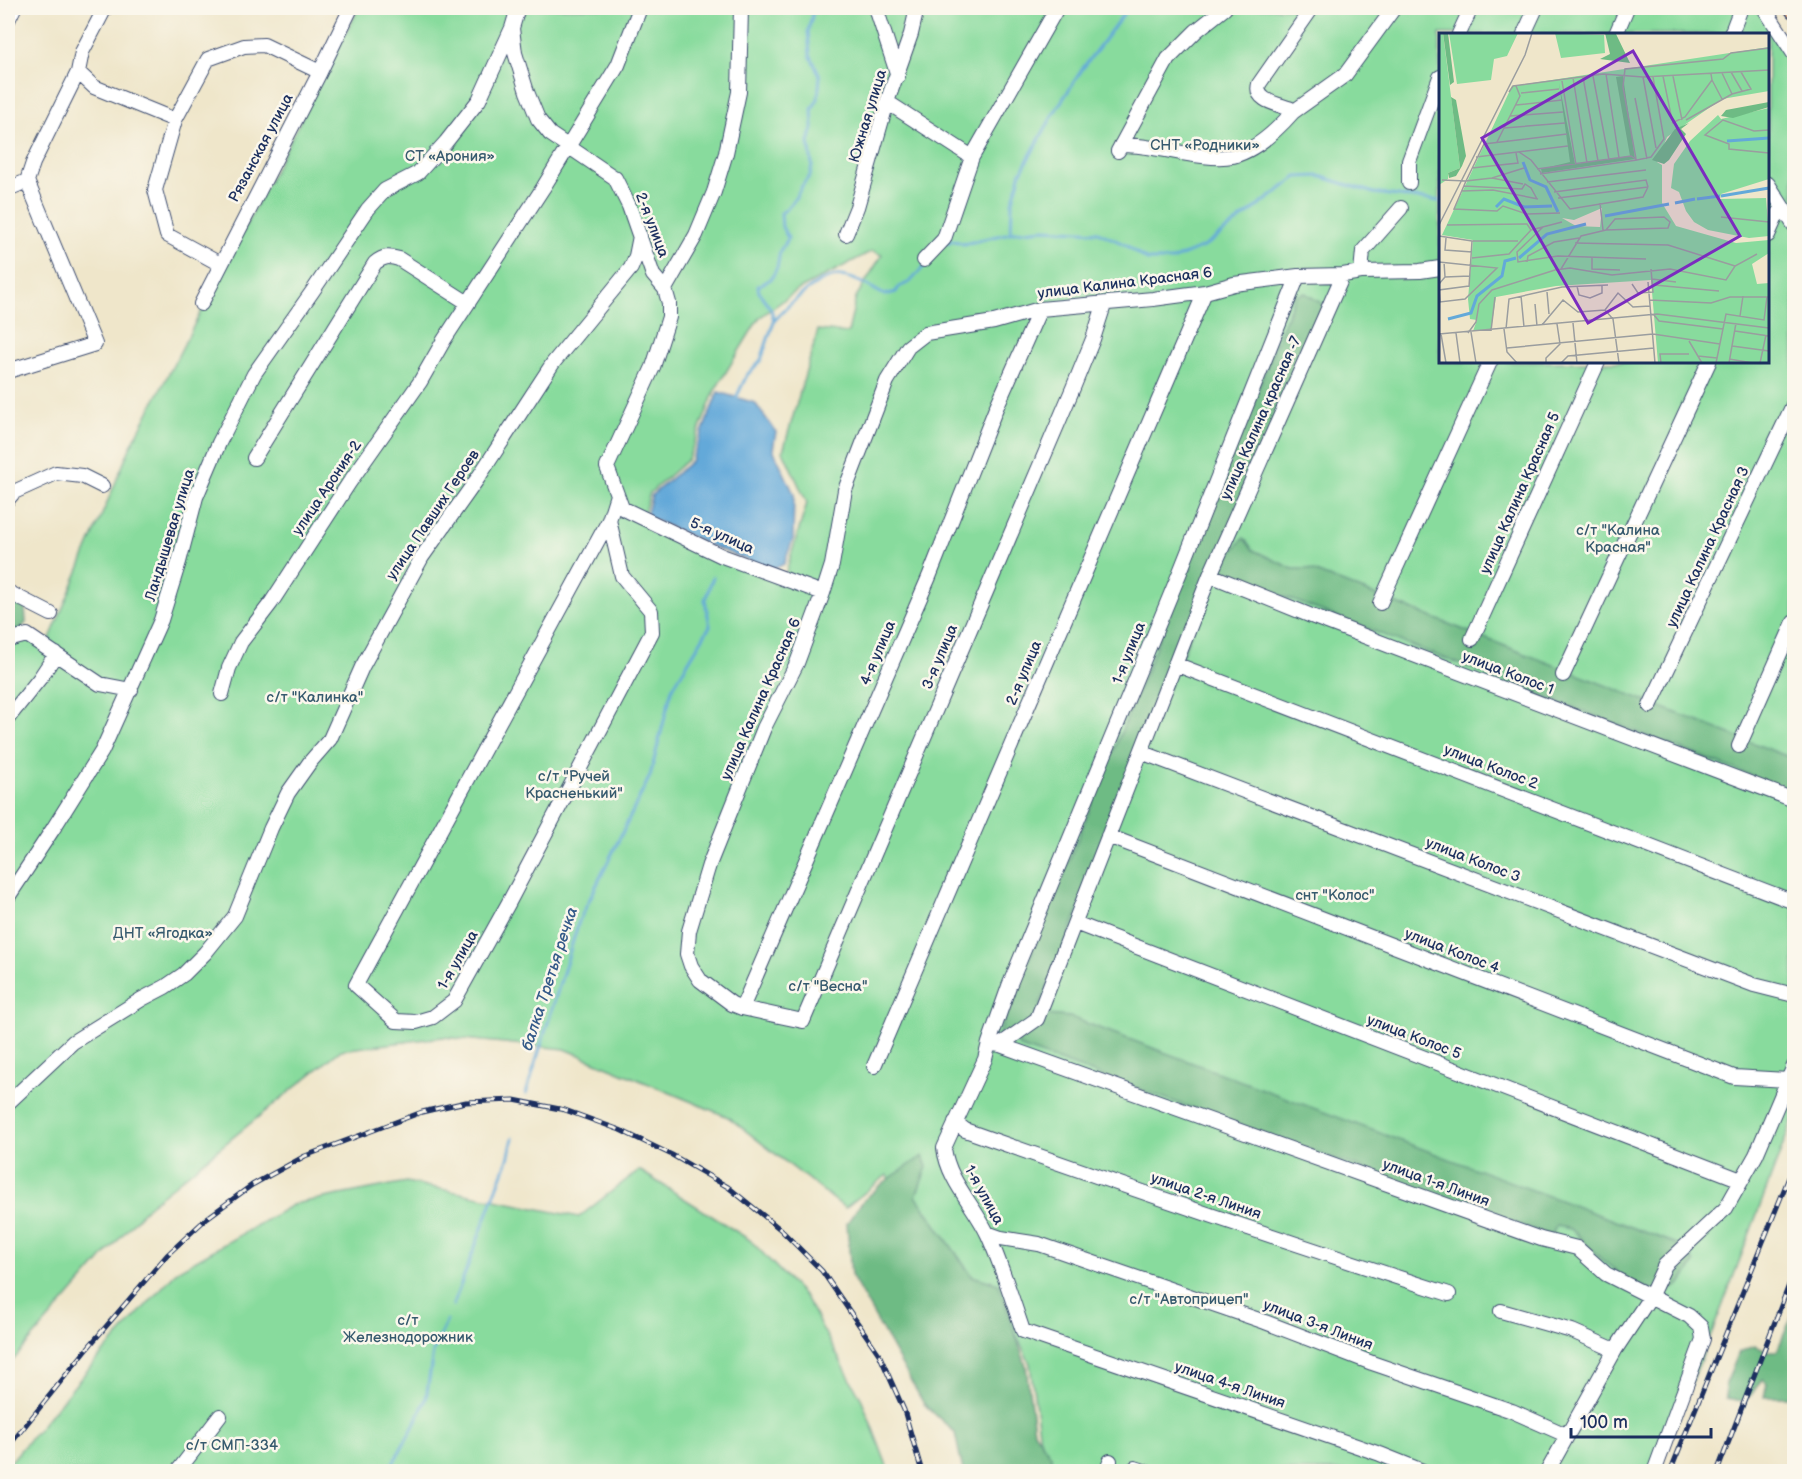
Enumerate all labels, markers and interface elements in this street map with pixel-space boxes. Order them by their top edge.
inset map [1439,33,1769,363]
street label: Южная улица [845,67,891,165]
street label: Рязанская улица [224,90,298,206]
park label: СНТ «Родники» [1150,136,1260,155]
park label: СТ «Арония» [405,147,495,166]
street label: 2-я улица [631,190,673,260]
street label: улица Калина Красная 6 [1037,263,1213,303]
street label: улица Калина красная -7 [1216,333,1306,503]
street label: улица Калина Красная 5 [1476,409,1564,577]
street label: улица Арония-2 [288,437,366,539]
street label: улица Павших Героев [382,446,484,584]
street label: улица Калина Красная 3 [1662,463,1754,631]
street label: Ландышевая улица [141,466,199,604]
street label: 5-я улица [687,513,757,559]
park label: с/т "Калина Красная" [1576,521,1660,557]
street label: улица Калина Красная 6 [717,615,805,783]
street label: 4-я улица [856,618,900,688]
street label: 1-я улица [1108,619,1150,687]
street label: 3-я улица [918,622,962,692]
street label: 2-я улица [1002,638,1046,708]
street label: улица Колос 1 [1460,647,1556,699]
park label: с/т "Калинка" [267,688,363,707]
street label: улица Колос 2 [1441,740,1541,794]
park label: с/т "Ручей Красненький" [525,767,623,803]
street label: улица Колос 3 [1423,833,1523,887]
park label: снт "Колос" [1295,886,1375,905]
water label: балка Третья речка [518,905,582,1053]
park label: ДНТ «Ягодка» [113,924,213,943]
street label: улица Колос 4 [1402,924,1502,978]
street label: 1-я улица [433,927,483,993]
park label: с/т "Весна" [789,977,867,996]
street label: улица Колос 5 [1364,1010,1464,1064]
street label: улица 1-я Линия [1380,1155,1492,1211]
street label: 1-я улица [960,1162,1008,1228]
street label: улица 2-я Линия [1148,1168,1264,1224]
park label: с/т "Автоприцеп" [1129,1290,1249,1309]
street label: улица 3-я Линия [1261,1295,1375,1355]
park label: с/т Железнодорожник [343,1311,473,1347]
street label: улица 4-я Линия [1172,1357,1288,1413]
scale bar [1571,1401,1710,1439]
text: 100 m [1580,1412,1628,1433]
park label: с/т СМП-334 [186,1436,278,1455]

